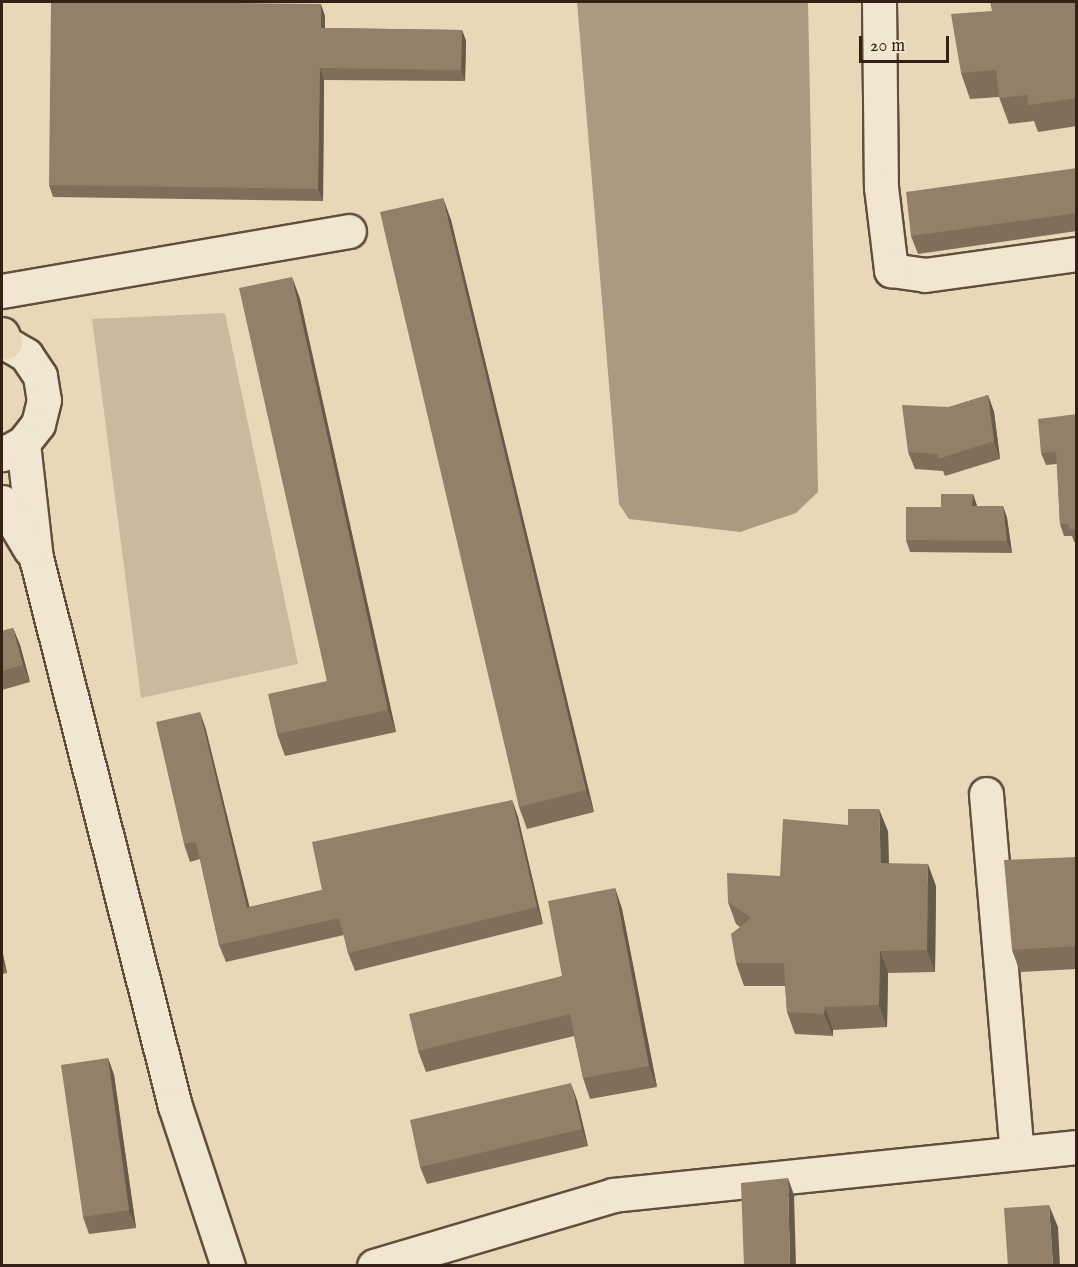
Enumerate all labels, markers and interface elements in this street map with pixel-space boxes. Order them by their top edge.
scale bar [862,24,952,62]
text: 20 m [870,35,905,58]

